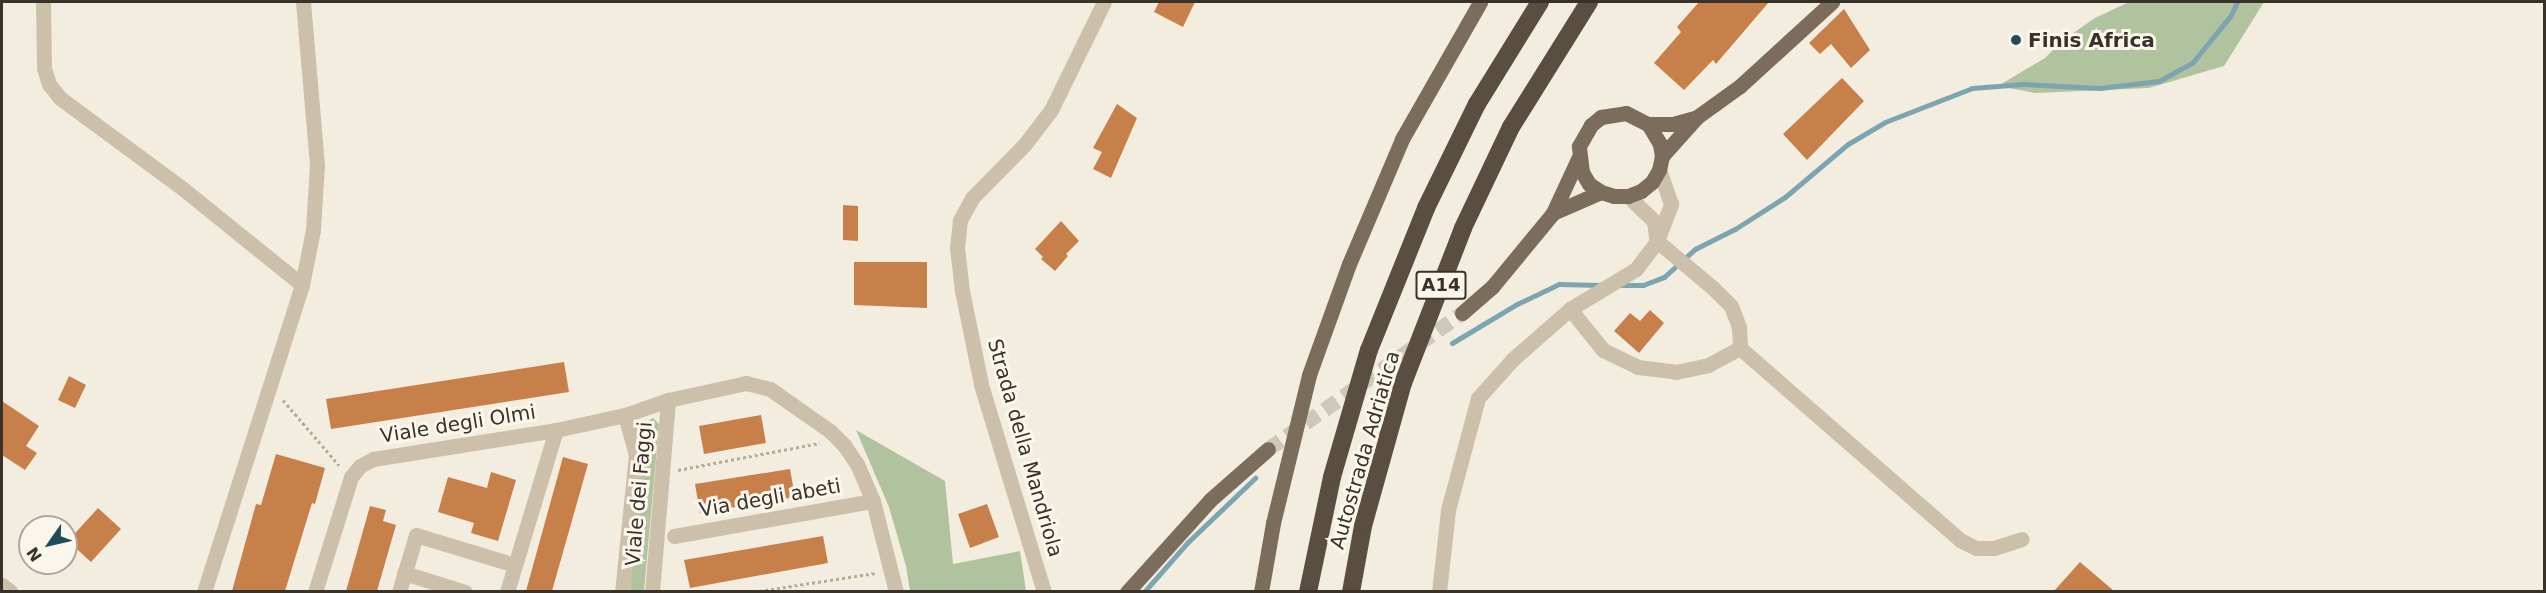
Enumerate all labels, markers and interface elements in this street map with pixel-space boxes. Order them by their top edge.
place label: Finis Africa [2028,28,2155,52]
marker: Finis Africa [2009,33,2023,47]
road number: A14 [1416,270,1466,300]
street label: Strada della Mandriola [982,336,1068,560]
street label: Autostrada Adriatica [1325,348,1405,552]
street label: Viale degli Olmi [379,400,537,448]
street label: Viale dei Faggi [621,421,657,567]
street label: Via degli abeti [697,474,843,522]
north arrow [18,515,78,575]
text: N [23,543,46,565]

